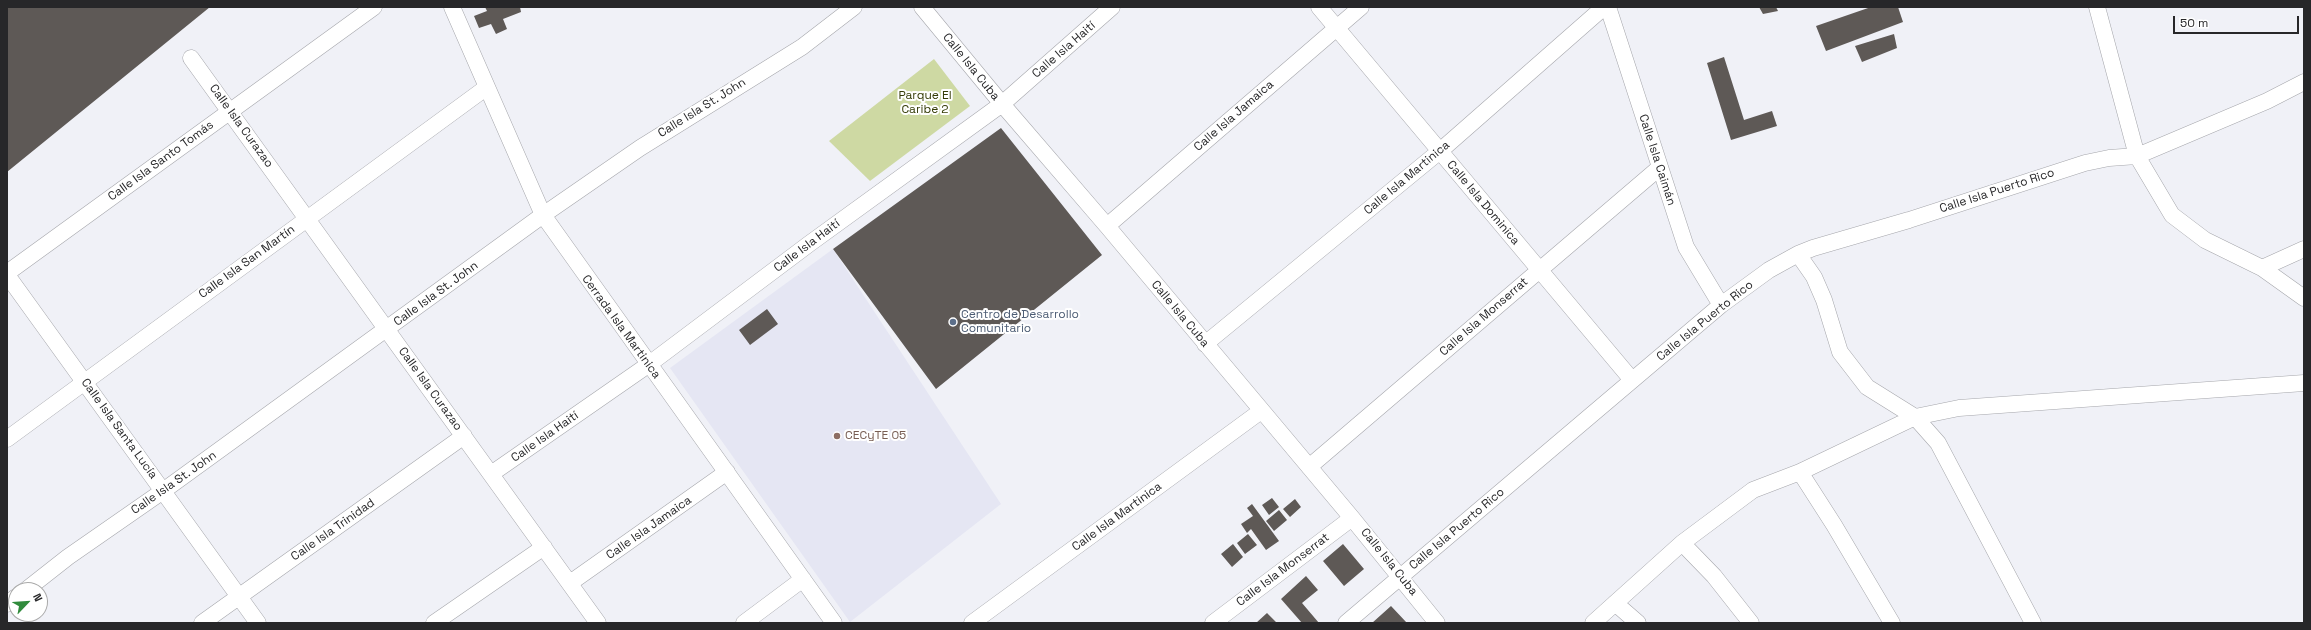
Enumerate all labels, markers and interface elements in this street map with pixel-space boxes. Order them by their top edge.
scale bar [2175,8,2301,34]
text: 50 m [2180,15,2208,31]
street label: Calle Isla Haití [1029,19,1099,81]
street label: Calle Isla Cuba [939,30,1003,104]
street label: Calle Isla St. John [655,75,749,141]
street label: Calle Isla Jamaica [1191,77,1277,155]
street label: Calle Isla Curazao [206,82,276,170]
park label: Parque El Caribe 2 [898,89,952,117]
street label: Calle Isla Caimán [1635,113,1679,207]
street label: Calle Isla Santo Tomás [105,118,217,204]
street label: Calle Isla Martinica [1361,138,1453,218]
street label: Calle Isla Dominica [1443,158,1523,248]
street label: Calle Isla Puerto Rico [1938,166,2056,216]
street label: Calle Isla Haití [771,216,843,276]
street label: Calle Isla San Martín [196,222,298,302]
street label: Calle Isla St. John [391,259,481,329]
street label: Cerrada Isla Martinica [578,272,664,382]
street label: Calle Isla Monserrat [1437,275,1531,359]
street label: Calle Isla Cuba [1148,278,1212,350]
street label: Calle Isla Puerto Rico [1654,278,1756,364]
place label: Centro de Desarrollo Comunitario [961,308,1079,336]
marker: Centro de Desarrollo Comunitario [948,317,958,327]
street label: Calle Isla Curazao [395,345,465,433]
street label: Calle Isla Santa Lucía [78,376,160,482]
street label: Calle Isla Haití [509,408,581,466]
place label: CECyTE 05 [845,429,906,443]
marker: CECyTE 05 [832,431,842,441]
street label: Calle Isla St. John [129,448,219,518]
street label: Calle Isla Martinica [1069,480,1165,554]
street label: Calle Isla Puerto Rico [1406,485,1508,573]
street label: Calle Isla Jamaica [604,493,694,563]
street label: Calle Isla Trinidad [288,496,378,564]
street label: Calle Isla Cuba [1357,525,1421,599]
street label: Calle Isla Monserrat [1234,530,1332,610]
north arrow [8,582,48,622]
text: N [30,591,46,604]

